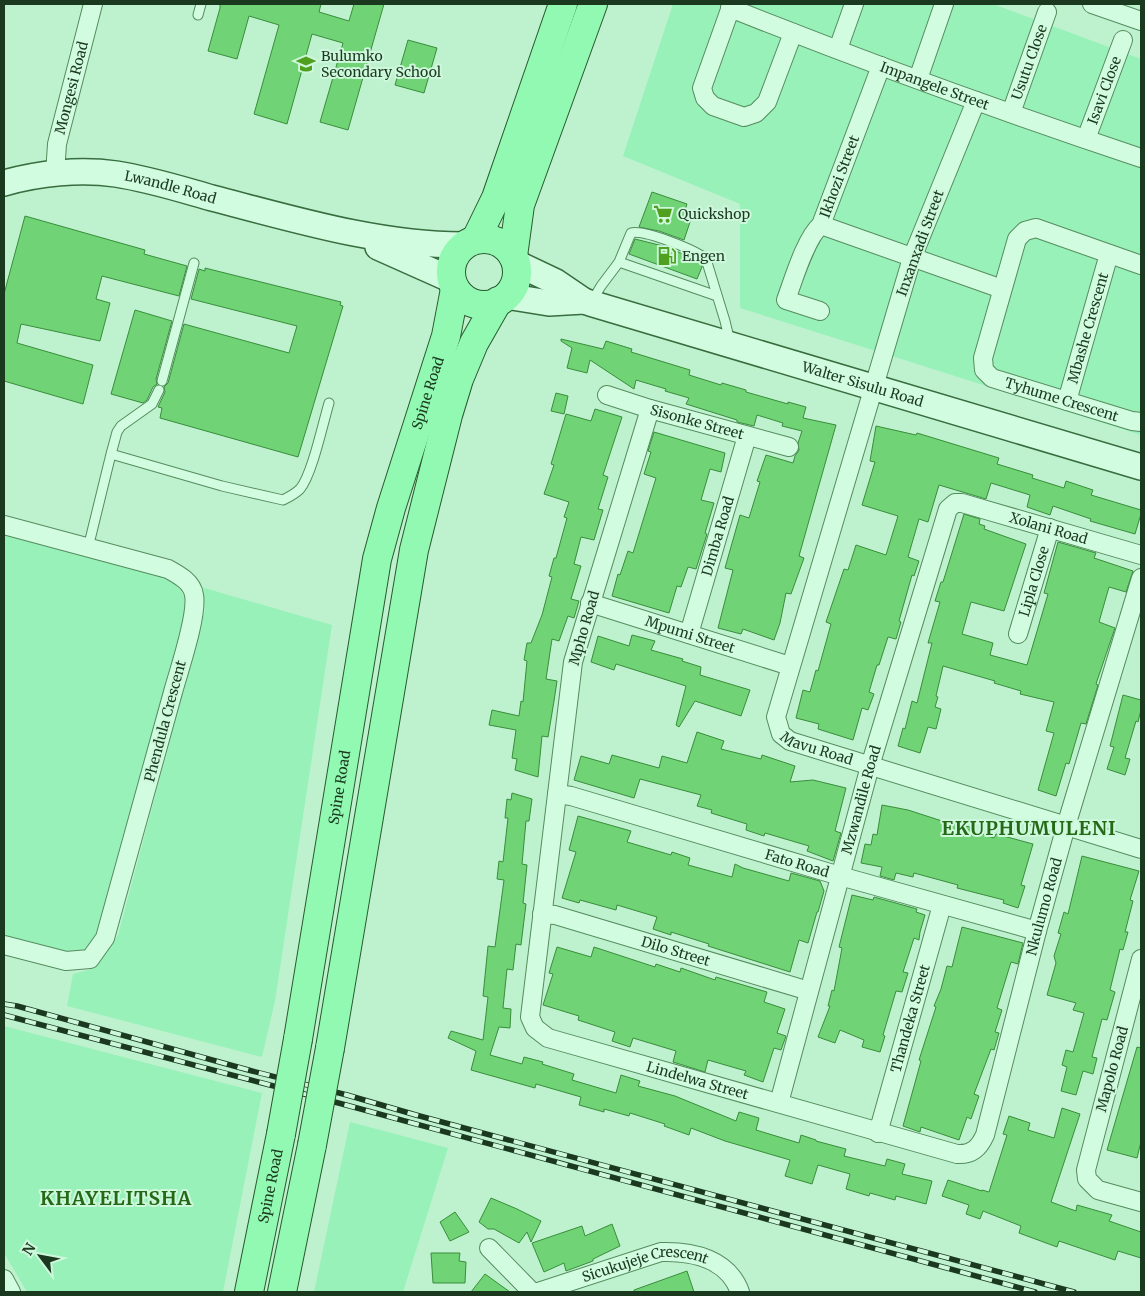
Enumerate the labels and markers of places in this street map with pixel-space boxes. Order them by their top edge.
place label: Bulumko Secondary School [321,47,442,81]
school or university icon: Bulumko Secondary School [295,53,317,75]
supermarket icon: Quickshop [652,203,674,225]
place label: Quickshop [678,205,750,223]
fuel station icon: Engen [656,245,678,267]
place label: Engen [682,247,725,265]

